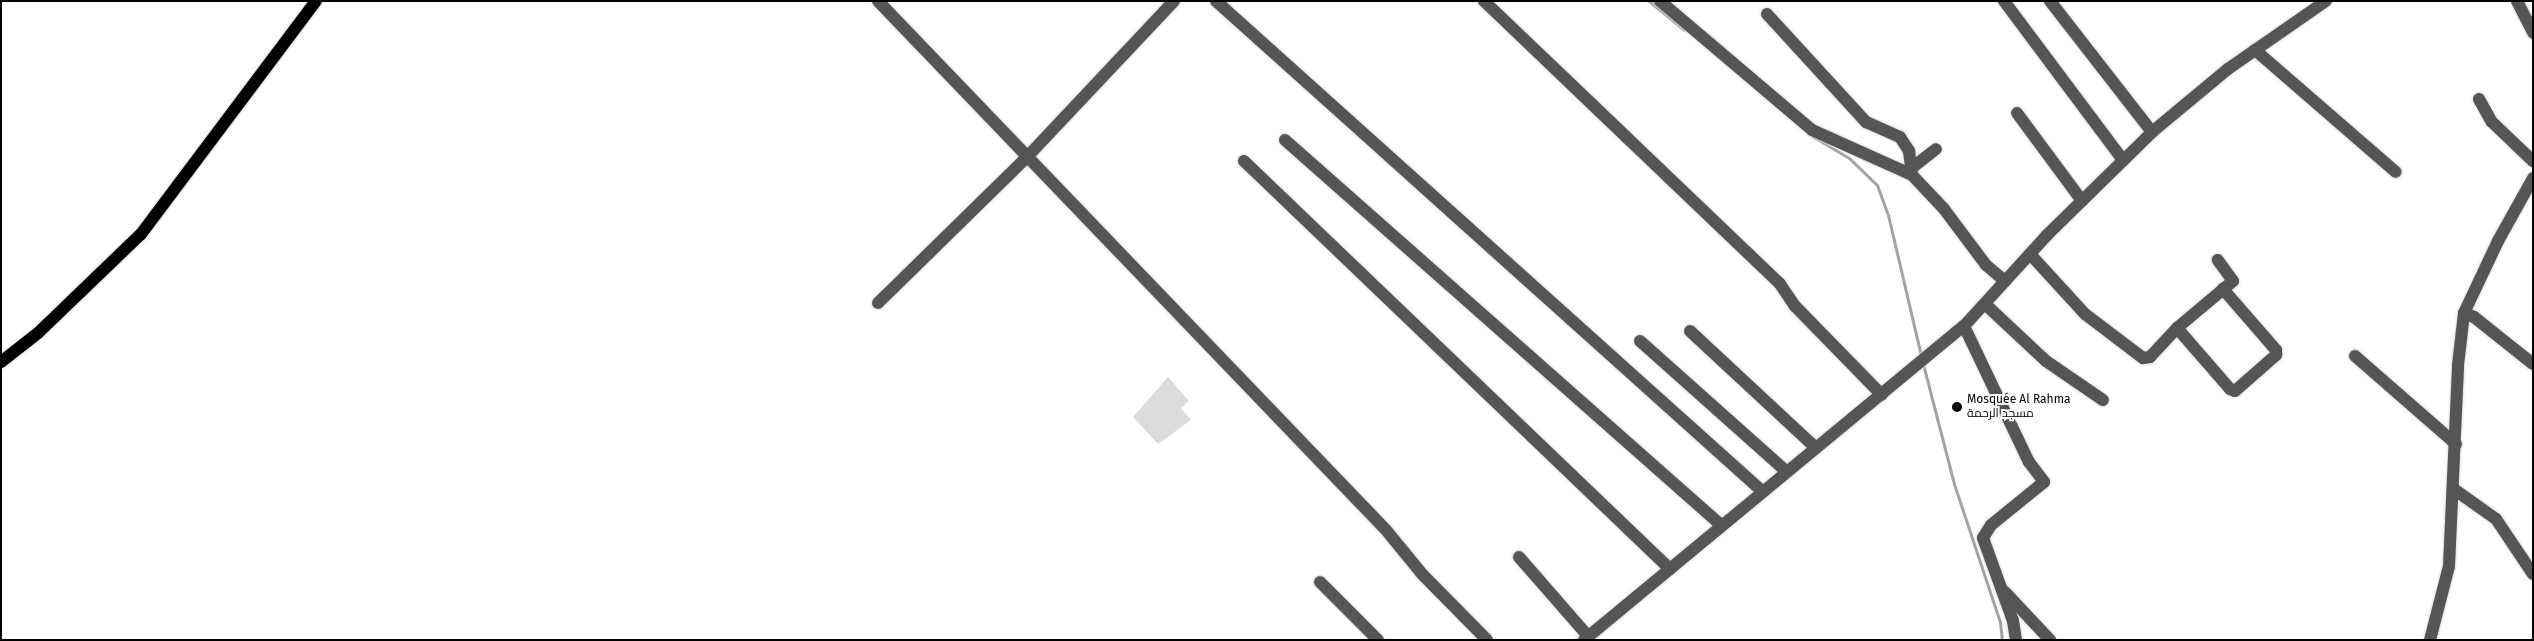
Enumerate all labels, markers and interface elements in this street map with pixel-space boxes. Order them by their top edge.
place label: Mosquée Al Rahma مسجد الرحمة [1967,393,2070,421]
marker: Mosquée Al Rahma مسجد الرحمة [1951,401,1963,413]

